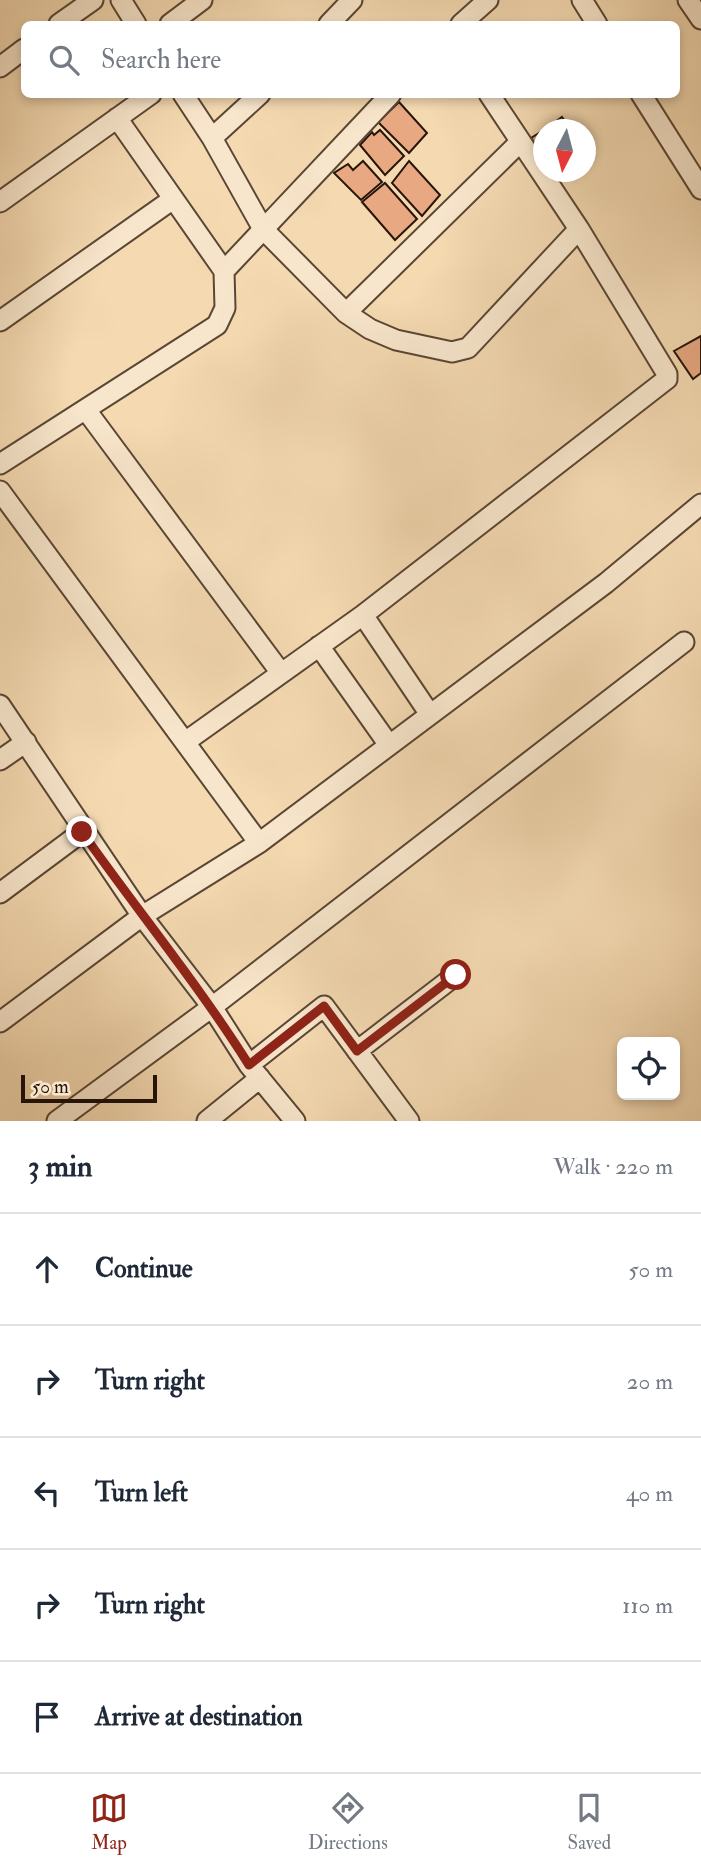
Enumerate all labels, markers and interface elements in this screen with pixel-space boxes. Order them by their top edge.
search box [21,21,680,98]
icon: search [45,41,83,79]
text: Search here [101,44,221,76]
north arrow [533,119,596,182]
route end [66,816,97,847]
route start [440,959,471,990]
map controls [617,1037,680,1100]
button: locate [617,1037,680,1100]
scale bar [21,1072,158,1104]
text: 50 m [32,1075,69,1099]
text: 3 min [28,1148,93,1185]
text: Walk · 220 m [553,1152,673,1181]
icon: ahead [28,1250,66,1288]
text: Continue [95,1253,193,1285]
text: 50 m [629,1255,673,1284]
icon: right [28,1362,66,1400]
text: Turn right [95,1365,205,1397]
text: 20 m [627,1367,673,1396]
icon: left [28,1474,66,1512]
text: Turn left [95,1477,188,1509]
text: 40 m [626,1479,673,1508]
icon: right [28,1586,66,1624]
text: Turn right [95,1589,205,1621]
text: 110 m [622,1591,673,1620]
icon: arrive [28,1698,66,1736]
text: Arrive at destination [95,1701,303,1733]
tab: Map [90,1789,128,1855]
tab: Directions [308,1789,388,1855]
tab: Saved [568,1789,611,1855]

